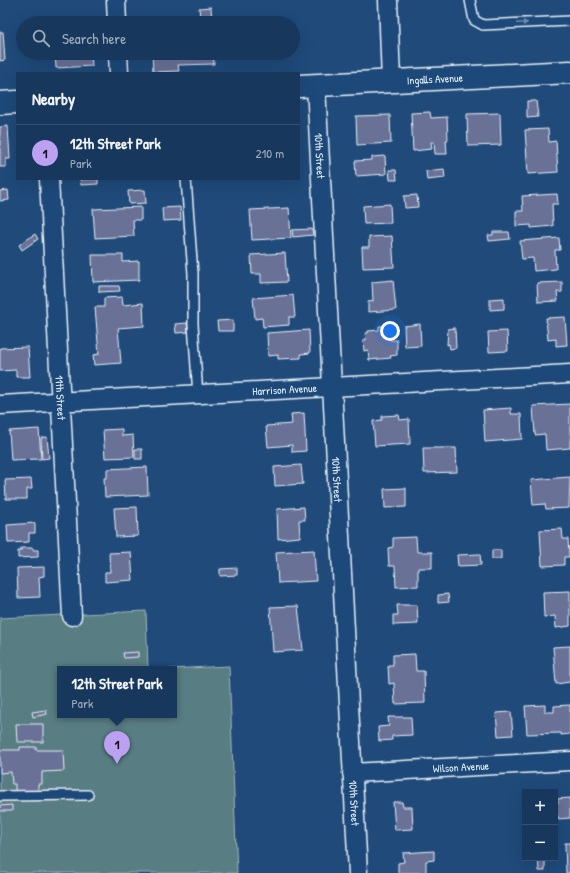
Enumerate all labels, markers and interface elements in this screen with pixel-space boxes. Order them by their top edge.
search box [16,16,300,60]
one-way arrow [516,20,529,26]
icon: search [30,27,52,49]
text: Search here [62,28,126,49]
street label: Ingalls Avenue [406,71,464,87]
text: Nearby [32,87,75,110]
text: 12th Street Park [70,133,161,154]
street label: 10th Street [312,133,328,179]
text: 1 [43,144,47,162]
text: 210 m [256,144,284,162]
text: Park [70,154,92,172]
your location [380,321,400,341]
street label: 11th Street [52,375,69,421]
street label: Harrison Avenue [252,381,318,398]
street label: 10th Street [329,456,345,503]
popup [57,666,177,718]
text: 12th Street Park [72,673,162,694]
text: Park [72,694,93,712]
pin: 1 [104,731,130,764]
street label: Wilson Avenue [432,758,490,776]
street label: 10th Street [346,780,362,826]
map controls [522,789,558,861]
button: + [522,789,558,825]
button: − [522,825,558,861]

